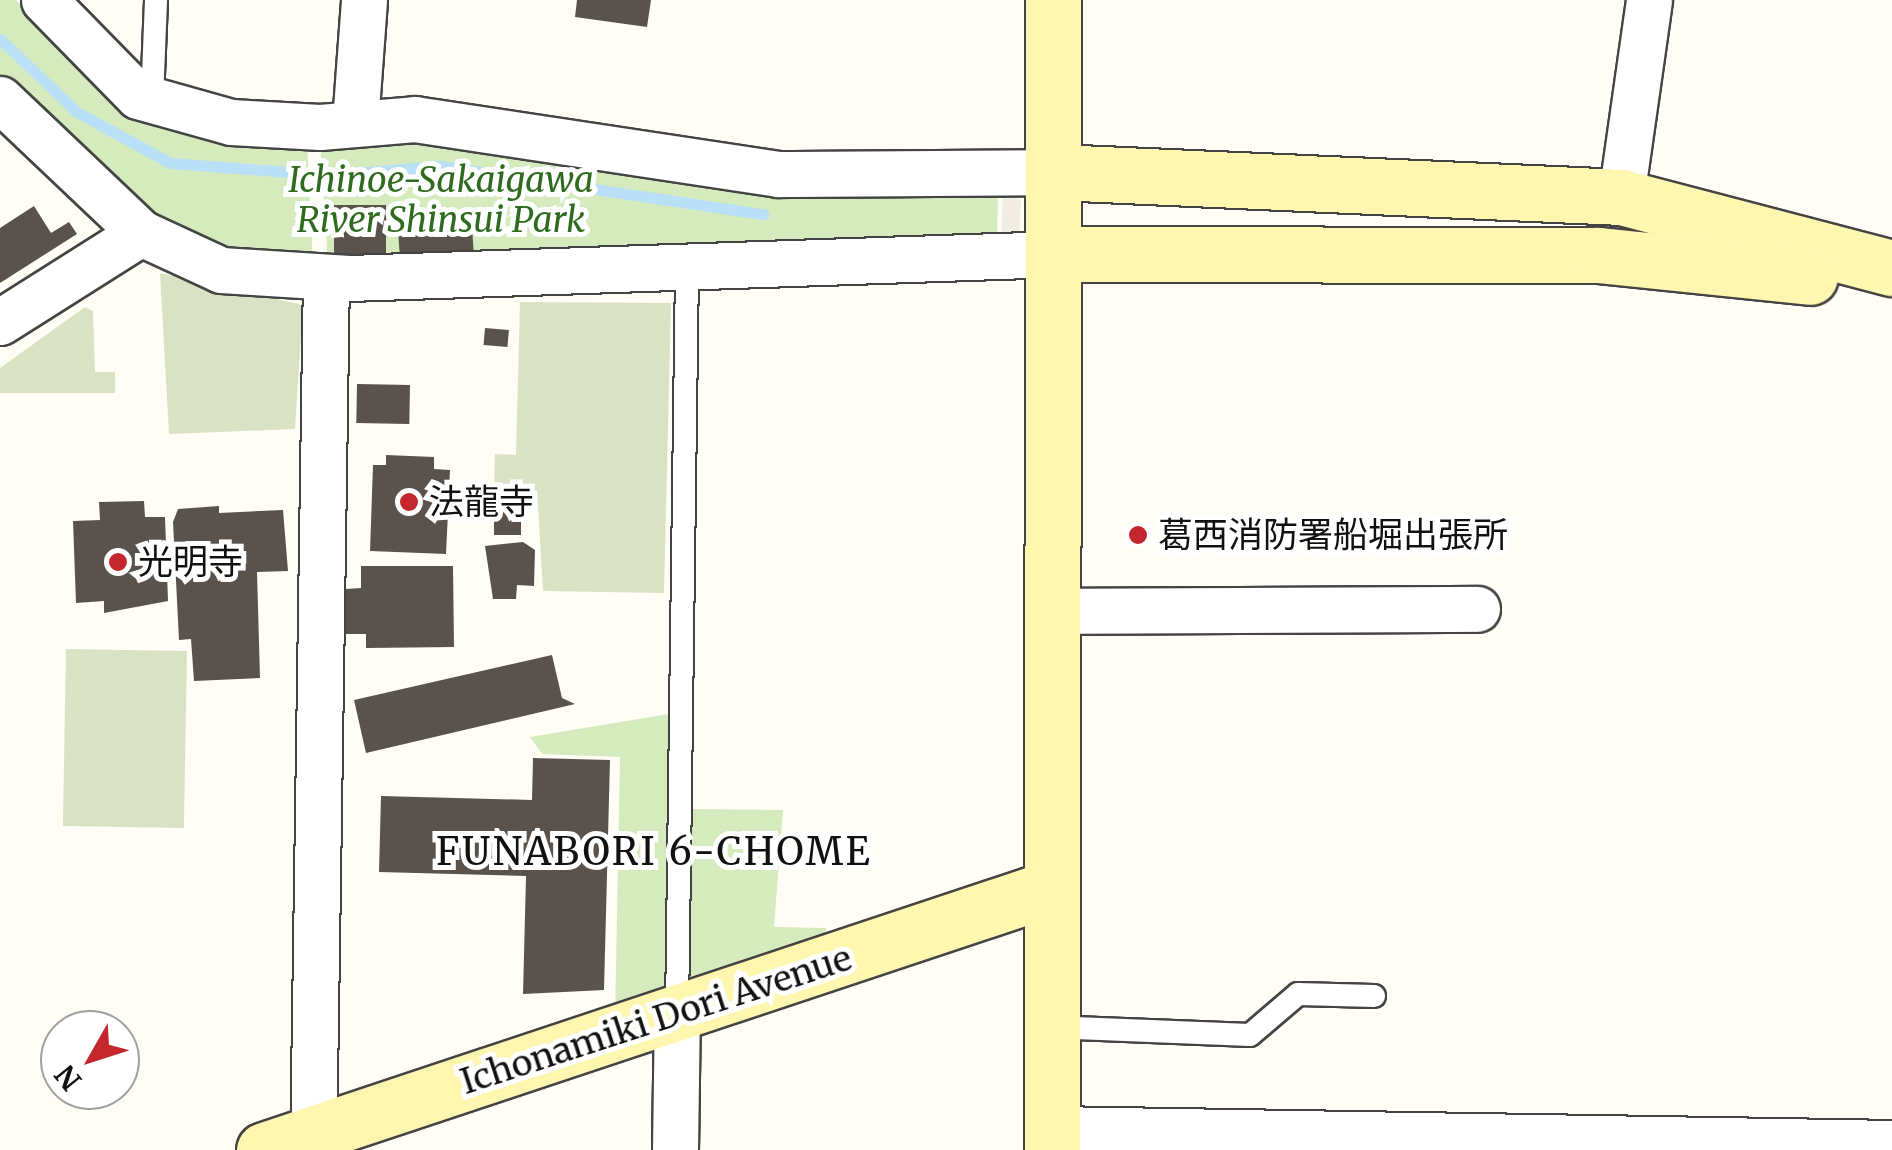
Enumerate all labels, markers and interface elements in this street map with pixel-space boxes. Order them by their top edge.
park label: Ichinoe-Sakaigawa River Shinsui Park [288,159,594,241]
place label: 法龍寺 [429,481,534,523]
marker: 法龍寺 [398,491,420,513]
place label: 葛西消防署船堀出張所 [1158,514,1508,556]
marker: 葛西消防署船堀出張所 [1127,524,1149,546]
place label: 光明寺 [138,541,243,583]
marker: 光明寺 [107,551,129,573]
district label: FUNABORI 6-CHOME [436,829,872,875]
street label: Ichonamiki Dori Avenue [455,937,857,1103]
north arrow [40,1010,140,1110]
text: N [47,1058,89,1098]

